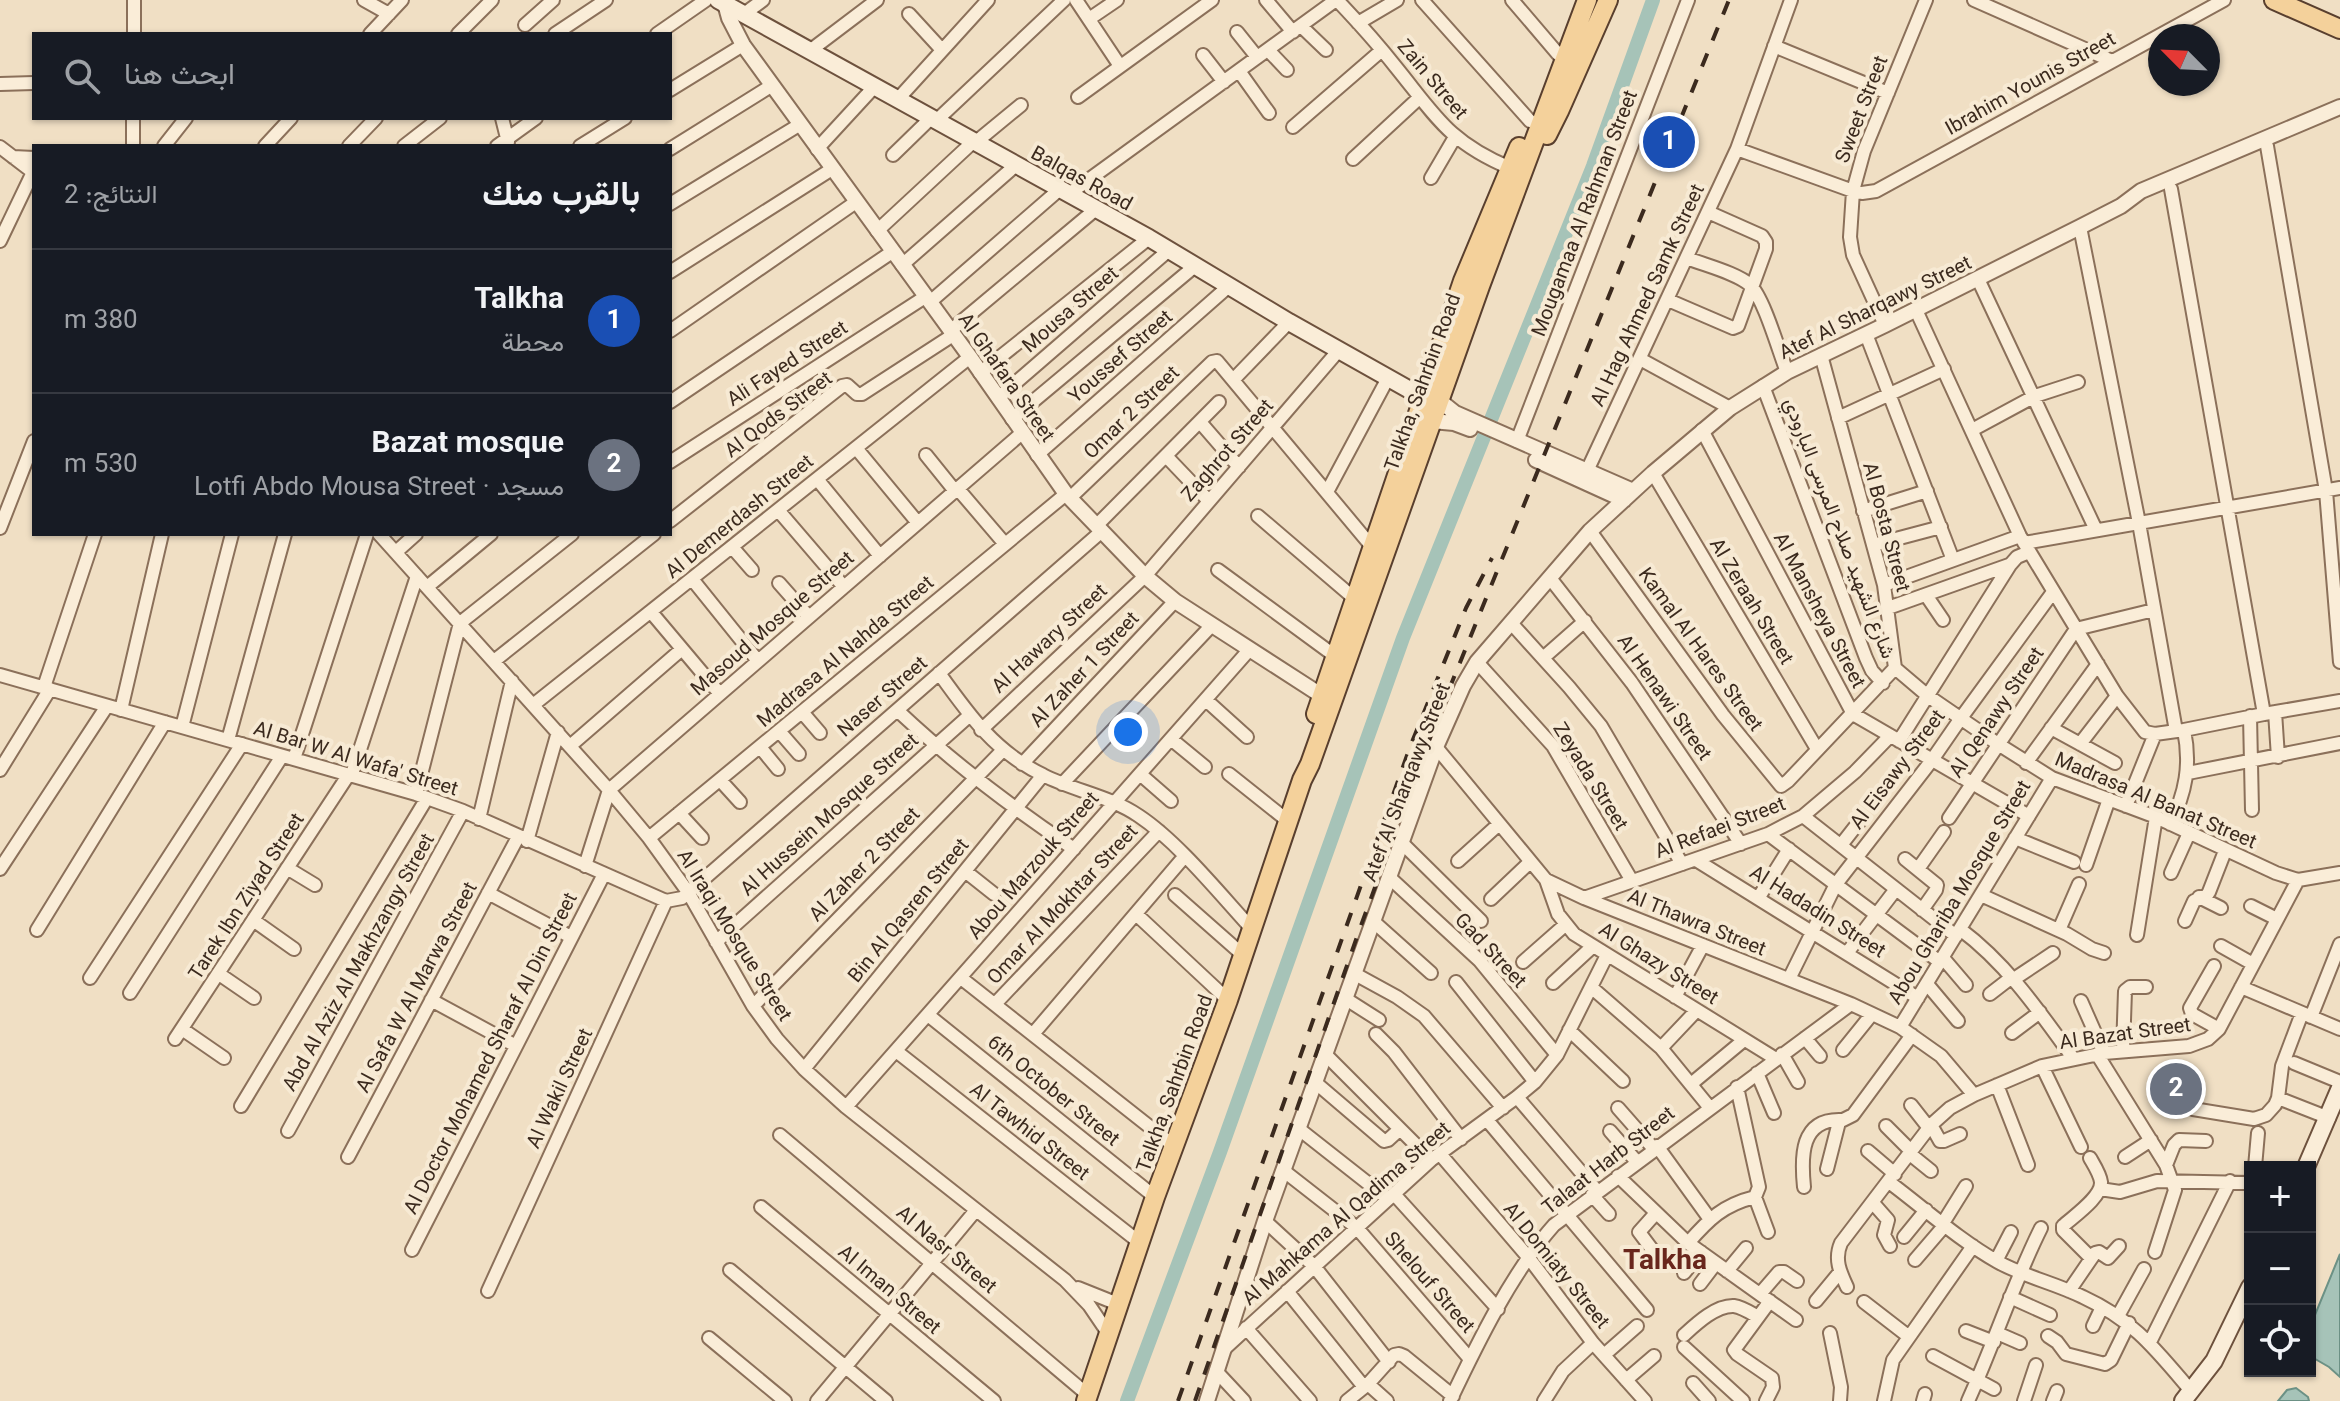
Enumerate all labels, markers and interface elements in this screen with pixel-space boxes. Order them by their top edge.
street label: Ibrahim Younis Street [1940,24,2122,145]
north arrow [2148,24,2220,96]
search box [32,32,672,120]
street label: Zain Street [1388,33,1475,128]
street label: Sweet Street [1828,51,1898,168]
text: ابحث هنا [124,53,235,100]
icon: search [60,54,104,98]
street label: Mougamaa Al Rahman Street [1524,86,1648,342]
pin: 1 [1643,112,1695,172]
street label: Balqas Road [1024,139,1138,221]
text: بالقرب منك [482,170,640,223]
text: النتائج: 2 [64,176,158,217]
street label: Al Hag Ahmed Samk Street [1583,179,1715,412]
street label: Atef Al Sharqawy Street [1774,248,1978,369]
street label: Mousa Street [1016,259,1127,362]
text: Talkha [474,277,564,324]
street label: Talkha, Sahrbin Road [1377,289,1471,476]
text: 380 m [64,301,138,342]
text: 1 [607,301,621,342]
street label: Youssef Street [1062,303,1181,412]
street label: Al Ghafara Street [949,307,1062,450]
street label: Ali Fayed Street [721,313,855,416]
text: محطة [501,324,564,365]
street label: Omar 2 Street [1077,359,1188,468]
street label: Al Qods Street [718,364,840,467]
street label: Zaghrot Street [1175,393,1283,510]
street label: شارع الشهيد صلاح المرسى البارودي [1773,393,1903,664]
text: Bazat mosque [372,421,564,468]
text: 530 m [64,445,138,486]
text: 2 [607,445,621,486]
street label: Al Demerdash Street [659,447,822,588]
street label: Al Bosta Street [1852,459,1918,596]
text: مسجد · Lotfi Abdo Mousa Street [194,468,564,509]
street label: Al Mansheya Street [1764,527,1873,695]
street label: Al Zeraah Street [1700,533,1801,672]
street label: Masoud Mosque Street [684,544,862,705]
street label: Kamal Al Hares Street [1629,561,1770,739]
street label: Madrasa Al Nahda Street [751,569,942,737]
street label: Al Hawary Street [985,577,1116,702]
street label: Al Zaher 1 Street [1023,605,1148,736]
street label: Al Henawi Street [1608,628,1719,768]
street label: Al Qenawy Street [1942,641,2053,785]
street label: Naser Street [831,649,936,746]
street label: Atef Al Sharqawy Street [1355,679,1461,887]
street label: Al Eisawy Street [1843,703,1955,837]
your location [1108,712,1148,752]
street label: Al Bar W Al Wafa' Street [249,714,462,806]
street label: Zeyada Street [1543,717,1635,838]
street label: Al Hussein Mosque Street [734,726,927,905]
street label: Madrasa Al Banat Street [2049,745,2261,859]
street label: Abou Ghariba Mosque Street [1881,775,2041,1011]
street label: Abou Marzouk Street [961,785,1108,948]
street label: Al Refaei Street [1651,789,1791,868]
street label: Al Zaher 2 Street [802,801,929,930]
street label: Tarek Ibn Ziyad Street [181,807,314,987]
street label: Omar Al Mokhtar Street [980,818,1147,993]
street label: Abd Al Aziz Al Makhzangy Street [275,828,444,1098]
street label: Bin Al Qasren Street [841,832,978,991]
street label: Al Iraqi Mosque Street [667,844,799,1028]
street label: Al Hadadin Street [1742,858,1892,968]
street label: Al Safa W Al Marwa Street [348,877,487,1099]
street label: Al Thawra Street [1622,881,1770,966]
street label: Al Doctor Mohamed Sharaf Al Din Street [396,887,587,1220]
street label: Gad Street [1446,906,1533,997]
street label: Al Ghazy Street [1592,915,1724,1014]
street label: Talkha, Sahrbin Road [1129,990,1223,1177]
street label: Al Bazat Street [2058,1010,2193,1060]
street label: Al Wakil Street [519,1023,603,1154]
street label: 6th October Street [979,1028,1126,1155]
pin: 2 [2150,1059,2202,1119]
street label: Al Tawhid Street [962,1075,1096,1190]
street label: Talaat Harb Street [1536,1099,1683,1224]
street label: Al Mahkama Al Qadima Street [1236,1115,1459,1315]
map controls [2244,1161,2316,1377]
button: + [2244,1161,2316,1233]
street label: Al Domiaty Street [1494,1196,1617,1337]
street label: Al Nasr Street [888,1199,1003,1303]
street label: Shelouf Street [1375,1225,1482,1341]
button: − [2244,1233,2316,1305]
street label: Al Iman Street [830,1238,947,1343]
district label: Talkha [1623,1240,1707,1284]
button: locate [2244,1305,2316,1377]

